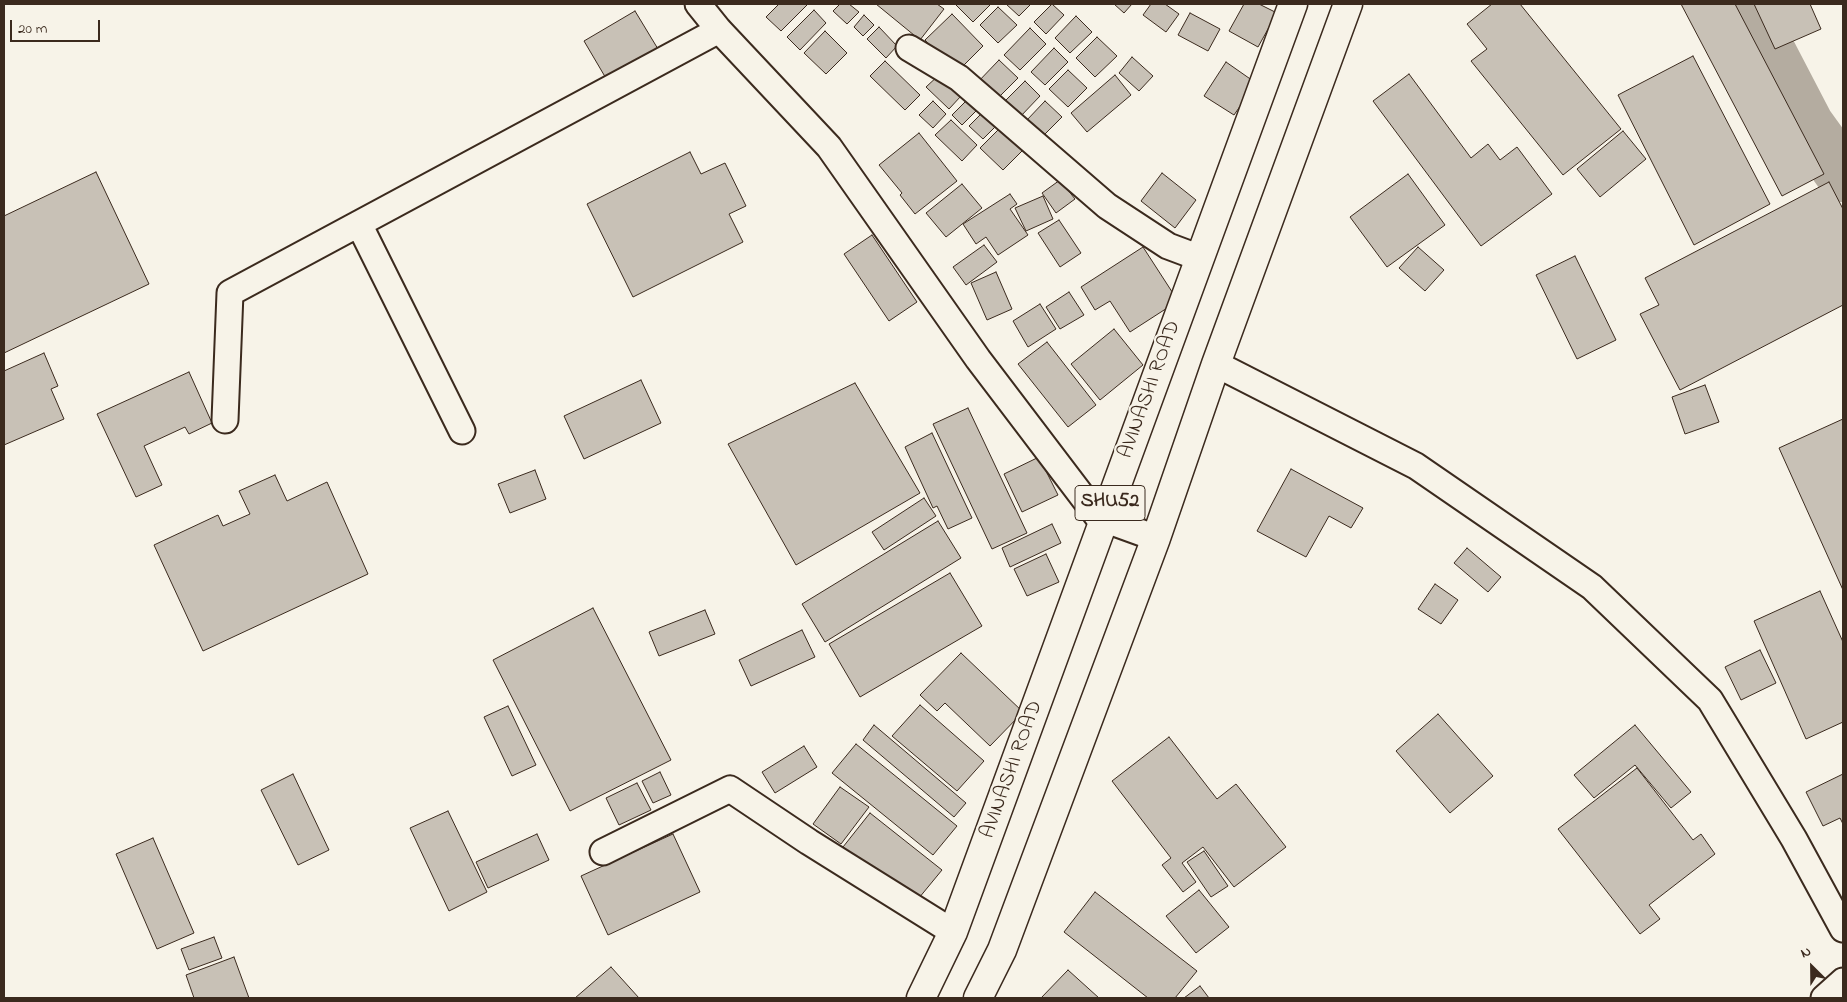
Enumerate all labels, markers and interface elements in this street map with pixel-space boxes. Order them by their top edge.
scale bar [12,10,102,42]
text: 20 m [18,18,47,40]
street label: AVINASHI ROAD [1114,318,1188,462]
road number: SHU52 [1075,486,1145,520]
street label: AVINASHI ROAD [976,698,1050,842]
text: N [1797,941,1814,964]
north arrow [1787,942,1837,992]

